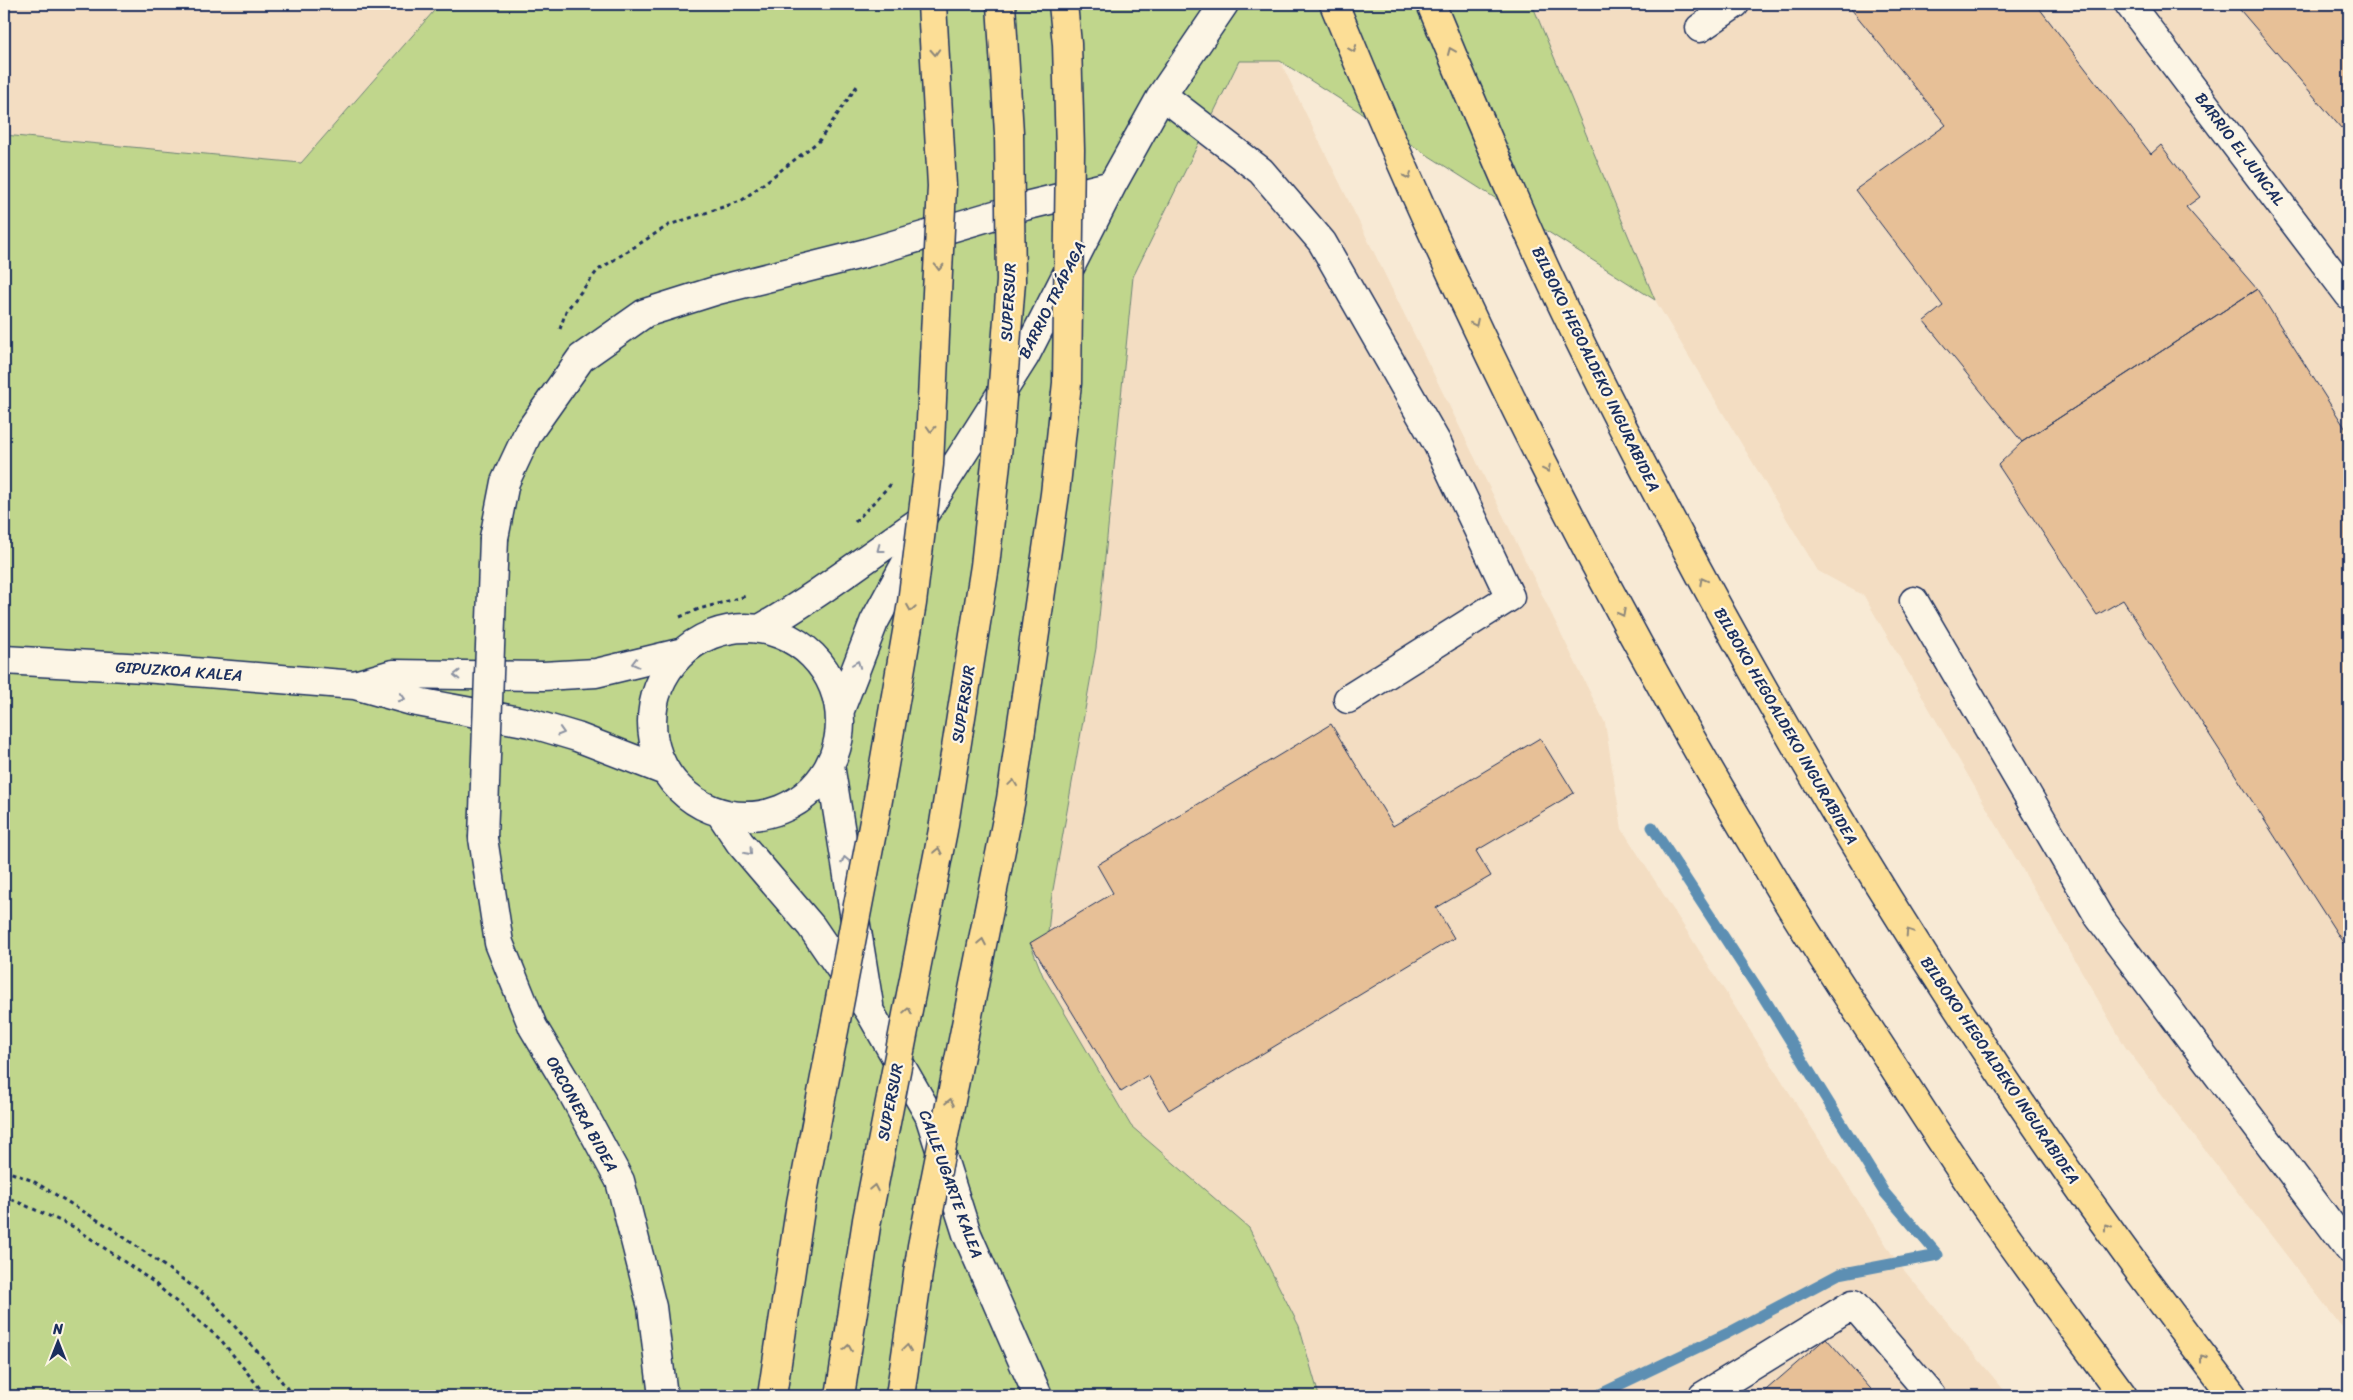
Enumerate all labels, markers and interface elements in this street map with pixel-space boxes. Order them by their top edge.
one-way arrow [1346,44,1357,53]
one-way arrow [1447,47,1457,56]
one-way arrow [930,49,940,57]
street label: BARRIO EL JUNCAL [2187,86,2293,213]
one-way arrow [1401,171,1412,180]
street label: BARRIO TRÁPAGA [1010,236,1094,364]
street label: BILBOKO HEGOALDEKO INGURABIDEA [1524,241,1668,497]
street label: SUPERSUR [991,262,1025,342]
one-way arrow [933,263,944,271]
one-way arrow [1469,318,1480,327]
one-way arrow [926,426,937,434]
one-way arrow [1541,464,1551,473]
one-way arrow [876,543,886,552]
one-way arrow [1699,577,1709,586]
street label: BILBOKO HEGOALDEKO INGURABIDEA [1706,602,1866,850]
one-way arrow [906,604,916,613]
one-way arrow [1616,608,1626,617]
street label: GIPUZKOA KALEA [115,652,243,690]
one-way arrow [631,657,640,668]
one-way arrow [851,660,862,669]
street label: SUPERSUR [943,663,983,745]
one-way arrow [452,669,460,680]
one-way arrow [397,693,405,703]
one-way arrow [556,726,564,736]
one-way arrow [1007,779,1018,787]
one-way arrow [743,847,752,856]
one-way arrow [933,847,943,856]
one-way arrow [841,856,851,864]
one-way arrow [1906,928,1915,937]
one-way arrow [976,938,987,947]
street label: BILBOKO HEGOALDEKO INGURABIDEA [1912,950,2088,1190]
one-way arrow [902,1007,912,1015]
street label: ORCONERA BIDEA [538,1051,626,1177]
street label: SUPERSUR [868,1060,912,1143]
one-way arrow [944,1097,954,1106]
street label: CALLE UGARTE KALEA [911,1106,991,1262]
one-way arrow [868,1183,878,1192]
one-way arrow [2104,1223,2113,1232]
text: N [52,1317,63,1342]
north arrow [32,1318,82,1368]
one-way arrow [842,1344,852,1352]
one-way arrow [901,1344,912,1352]
one-way arrow [2200,1354,2209,1364]

